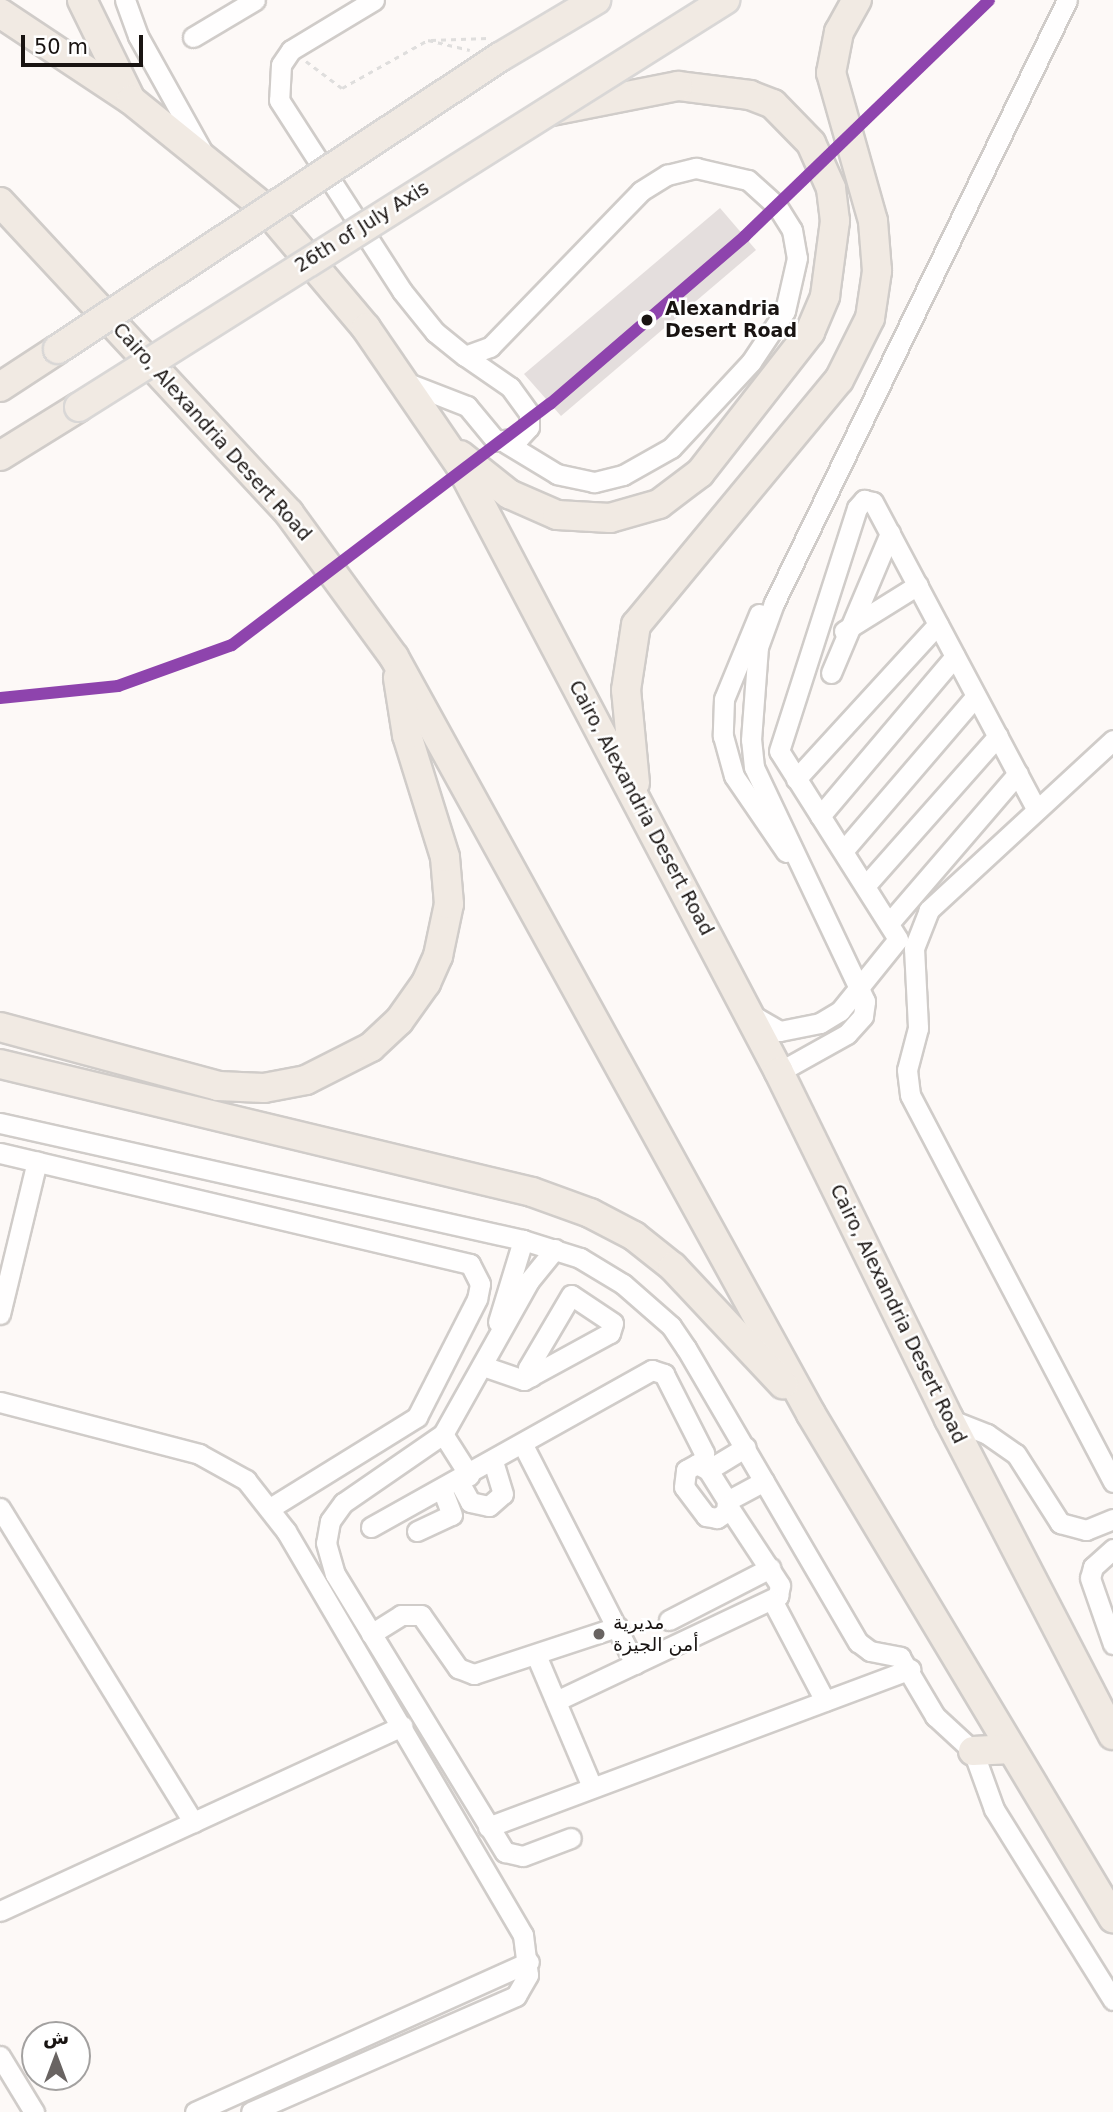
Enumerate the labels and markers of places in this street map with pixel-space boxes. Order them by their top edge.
place label: Alexandria Desert Road [665,298,797,342]
marker: Alexandria Desert Road [635,308,659,332]
place label: مديرية أمن الجيزة [613,1612,698,1656]
marker: مديرية أمن الجيزة [591,1626,607,1642]

